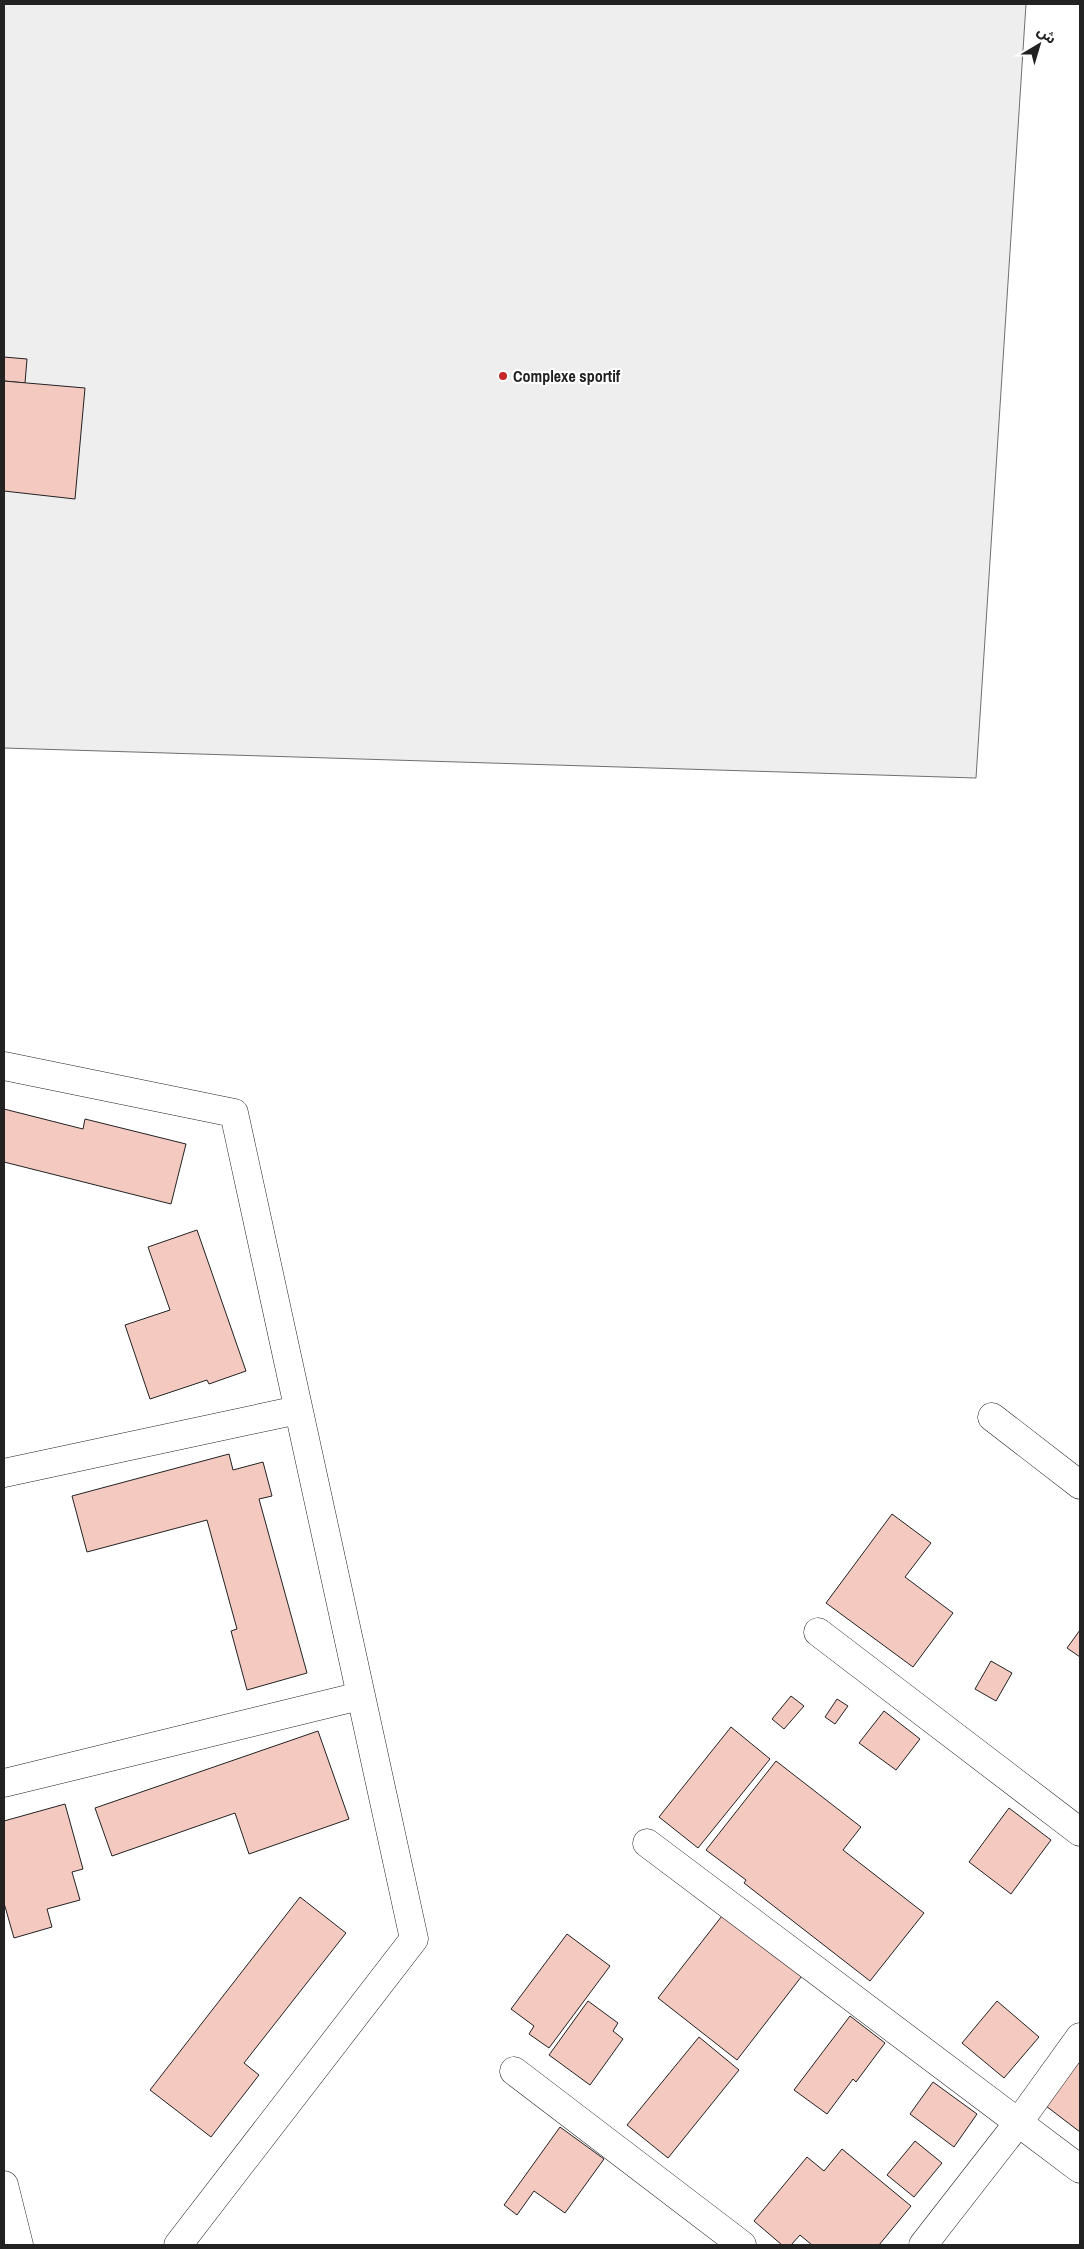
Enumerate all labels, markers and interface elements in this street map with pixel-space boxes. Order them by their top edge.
north arrow [1014,20,1064,70]
text: ش [1034,22,1060,48]
place label: Complexe sportif [513,365,621,387]
marker: Complexe sportif [497,370,509,382]

